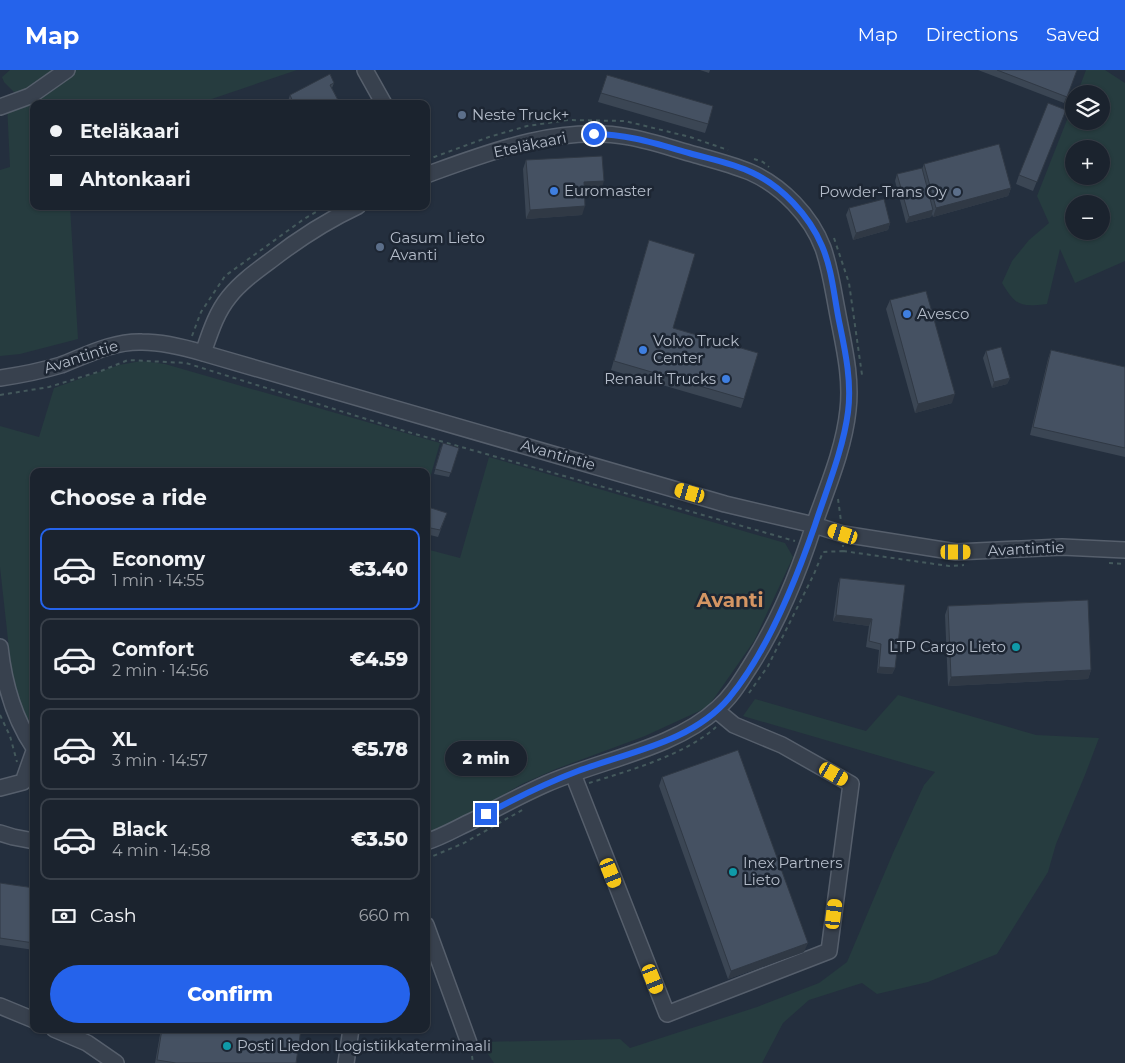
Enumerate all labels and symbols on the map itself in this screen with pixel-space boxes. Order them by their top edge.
place label: Neste Truck+ [472,105,569,124]
marker: Neste Truck+ [456,109,468,121]
route start [583,123,605,145]
street label: Eteläkaari [492,128,568,161]
place label: Euromaster [564,181,652,200]
place label: Powder-Trans Oy [819,182,948,201]
marker: Euromaster [548,185,560,197]
marker: Powder-Trans Oy [951,186,963,198]
place label: Gasum Lieto Avanti [390,228,485,264]
marker: Gasum Lieto Avanti [374,241,386,253]
place label: Avesco [917,304,969,323]
marker: Avesco [901,308,913,320]
place label: Volvo Truck Center [653,331,739,367]
street label: Avantintie [41,336,120,377]
marker: Volvo Truck Center [637,344,649,356]
place label: Renault Trucks [604,369,716,388]
marker: Renault Trucks [720,373,732,385]
street label: Avantintie [519,435,598,474]
car [673,482,706,504]
car [826,522,859,546]
street label: Avantintie [987,537,1065,560]
car [941,545,971,560]
district label: Avanti [695,588,764,612]
place label: LTP Cargo Lieto [889,637,1006,656]
marker: LTP Cargo Lieto [1010,641,1022,653]
callout: 2 min [445,742,527,776]
car [817,760,850,788]
route end [475,803,497,825]
place label: Inex Partners Lieto [743,853,843,889]
car [598,856,623,890]
marker: Inex Partners Lieto [727,866,739,878]
car [824,898,843,930]
car [640,962,665,996]
place label: Posti Liedon Logistiikkaterminaali [237,1036,491,1055]
marker: Posti Liedon Logistiikkaterminaali [221,1040,233,1052]

